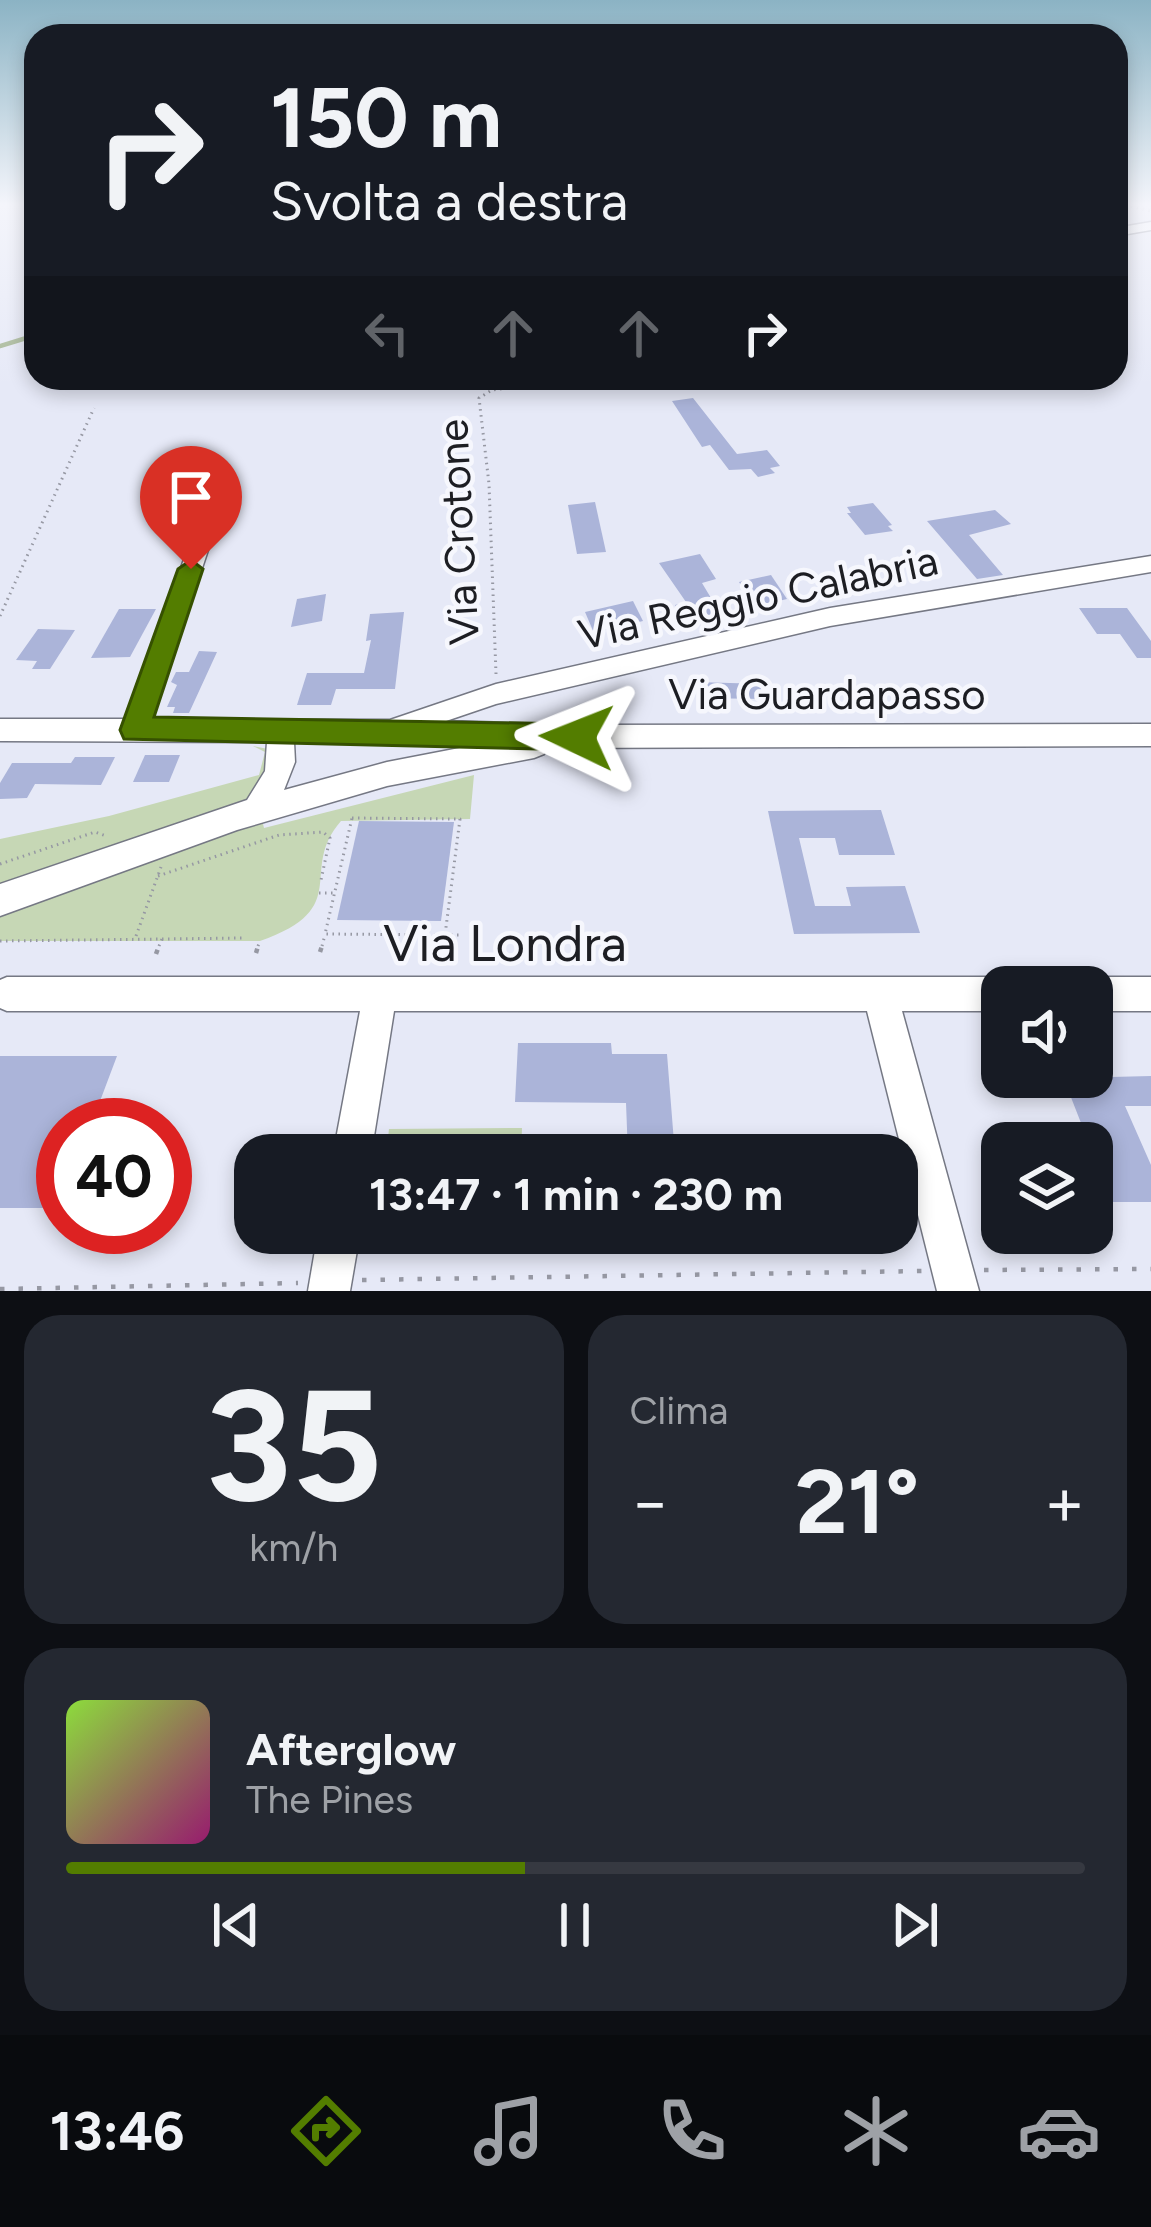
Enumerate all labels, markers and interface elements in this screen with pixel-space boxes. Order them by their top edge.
text: 150 m [270,67,502,168]
icon: right [72,72,228,228]
text: Svolta a destra [270,169,628,234]
icon: left [354,300,420,366]
icon: ahead [480,300,546,366]
icon: ahead [606,300,672,366]
icon: right [732,300,798,366]
street label: Via Crotone [427,418,490,646]
pin [140,446,242,569]
icon: arrive [158,464,224,530]
street label: Via Reggio Calabria [574,534,942,660]
street label: Via Guardapasso [668,669,986,720]
position arrow [514,674,640,800]
street label: Via Londra [383,913,627,974]
map controls [981,966,1113,1254]
button: sound [981,966,1113,1098]
speed limit sign: 40 [36,1098,192,1254]
button: layers [981,1122,1113,1254]
text: 13:47 · 1 min · 230 m [369,1167,783,1221]
text: 35 [205,1352,382,1539]
text: Clima [630,1387,728,1434]
text: 21° [795,1447,919,1556]
text: − [630,1462,671,1542]
text: + [1044,1462,1085,1542]
text: km/h [249,1524,338,1571]
text: Afterglow [246,1722,456,1776]
text: The Pines [246,1776,413,1823]
icon: previous [203,1892,269,1958]
icon: pause [542,1892,608,1958]
icon: next [882,1892,948,1958]
icon: directions [284,2089,368,2173]
icon: music [467,2089,551,2173]
icon: phone [650,2089,734,2173]
icon: climate [834,2089,918,2173]
icon: car [1017,2089,1101,2173]
text: 13:46 [50,2099,184,2164]

